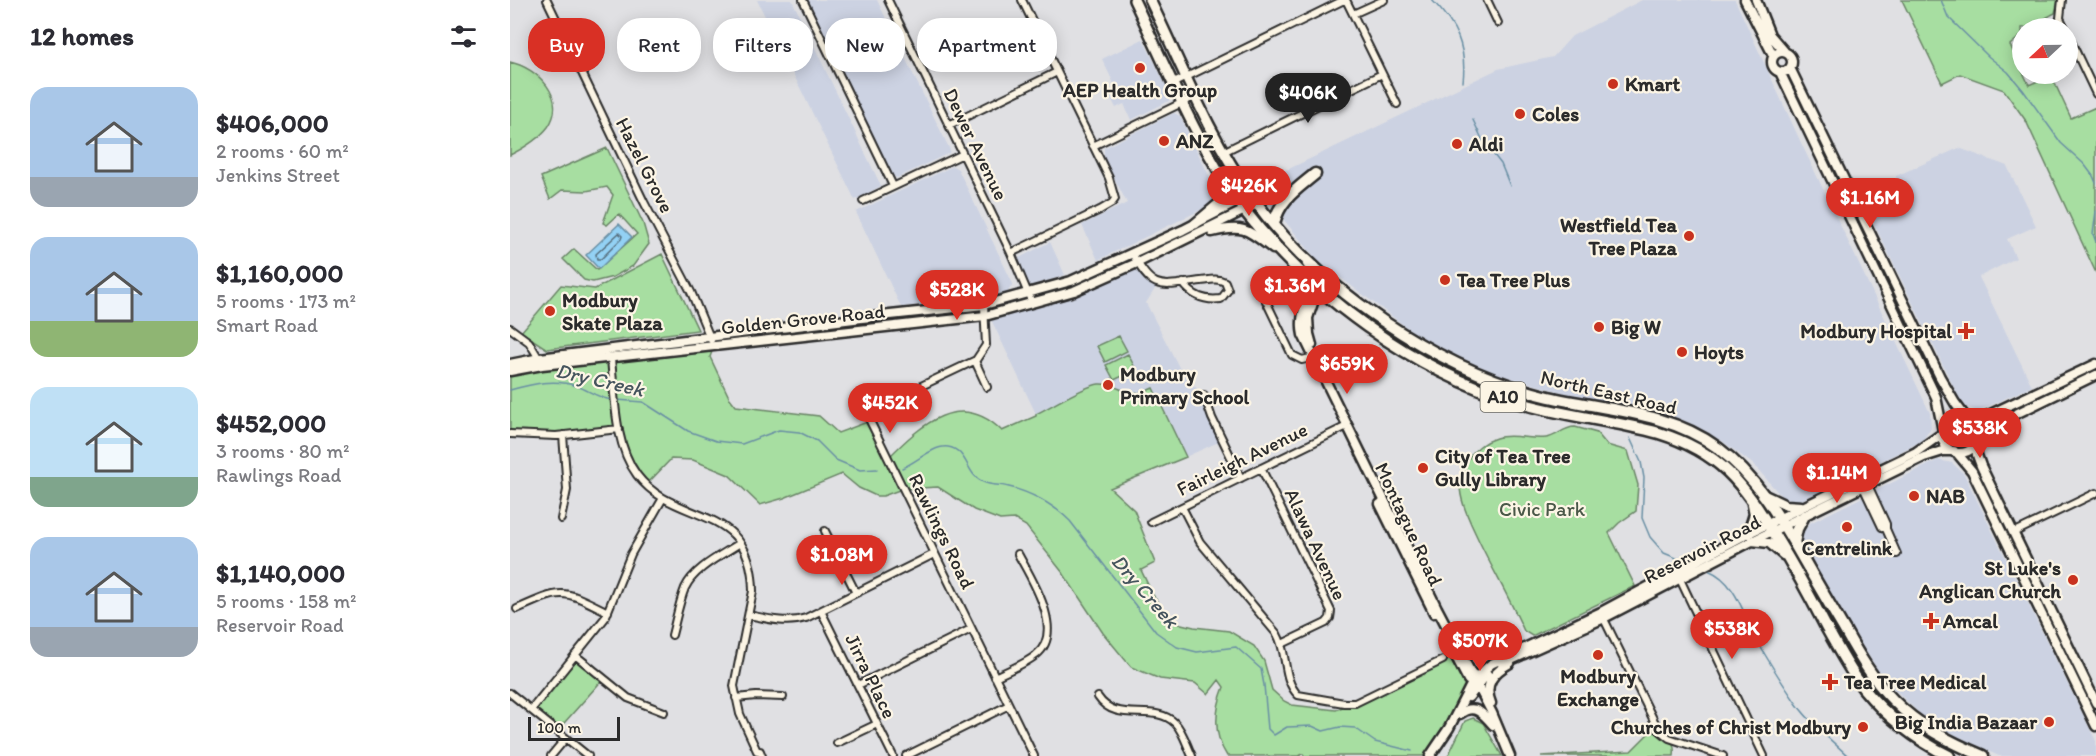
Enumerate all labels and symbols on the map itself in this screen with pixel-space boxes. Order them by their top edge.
north arrow [2012,18,2078,84]
marker: AEP Health Group [1133,61,1147,75]
place label: Kmart [1625,72,1680,96]
pin: $406K [1266,73,1350,124]
marker: Kmart [1606,77,1620,91]
place label: AEP Health Group [1062,78,1217,103]
street label: Dewer Avenue [939,84,1013,204]
place label: Coles [1532,102,1579,126]
marker: Coles [1513,107,1527,121]
street label: Hazel Grove [611,113,679,217]
place label: ANZ [1175,129,1214,153]
place label: Aldi [1468,132,1503,156]
marker: ANZ [1157,134,1171,148]
marker: Aldi [1450,137,1464,151]
pin: $426K [1207,166,1291,217]
pin: $1.16M [1821,178,1919,229]
place label: Westfield Tea Tree Plaza [1560,213,1678,260]
marker: Westfield Tea Tree Plaza [1682,229,1696,243]
pin: $1.36M [1246,266,1344,317]
place label: Tea Tree Plus [1456,268,1570,292]
pin: $528K [915,270,999,321]
marker: Tea Tree Plus [1438,273,1452,287]
place label: Modbury Skate Plaza [562,288,663,335]
street label: Golden Grove Road [720,298,886,340]
marker: Modbury Skate Plaza [543,304,557,318]
place label: Big W [1611,315,1662,340]
place label: Modbury Hospital [1800,319,1952,344]
marker: Big W [1592,320,1606,334]
marker: Modbury Hospital [1957,322,1975,340]
place label: Hoyts [1694,340,1744,365]
pin: $659K [1305,344,1389,395]
marker: Hoyts [1675,345,1689,359]
water label: Dry Creek [554,357,648,402]
place label: Modbury Primary School [1120,362,1250,410]
street label: North East Road [1538,365,1680,419]
marker: Modbury Primary School [1101,378,1115,392]
road number: A10 [1480,382,1526,412]
pin: $452K [848,383,932,434]
pin: $538K [1938,408,2022,459]
street label: Fairleigh Avenue [1173,417,1311,501]
place label: City of Tea Tree Gully Library [1435,444,1571,492]
pin: $1.14M [1788,453,1886,504]
street label: Montague Road [1370,458,1448,590]
marker: City of Tea Tree Gully Library [1416,461,1430,475]
street label: Rawlings Road [904,469,980,593]
street label: Alawa Avenue [1280,484,1352,604]
place label: NAB [1926,484,1965,508]
marker: NAB [1907,489,1921,503]
park label: Civic Park [1499,497,1586,521]
street label: Reservoir Road [1640,509,1765,589]
marker: Centrelink [1840,520,1854,534]
pin: $1.08M [793,535,891,586]
place label: Centrelink [1802,536,1893,560]
water label: Dry Creek [1107,549,1185,634]
place label: St Luke's Anglican Church [1918,556,2061,604]
marker: St Luke's Anglican Church [2066,573,2080,587]
pin: $538K [1690,609,1774,660]
place label: Amcal [1942,609,1998,633]
marker: Amcal [1924,614,1938,628]
pin: $507K [1438,621,1522,672]
street label: Jirra Place [840,630,902,722]
marker: Modbury Exchange [1591,648,1605,662]
place label: Modbury Exchange [1557,664,1639,712]
place label: Tea Tree Medical [1843,670,1987,694]
marker: Tea Tree Medical [1821,673,1839,691]
place label: Big India Bazaar [1895,710,2037,735]
scale bar [528,714,620,742]
place label: Churches of Christ Modbury [1611,715,1852,740]
marker: Big India Bazaar [2042,715,2056,729]
marker: Churches of Christ Modbury [1856,720,1870,734]

